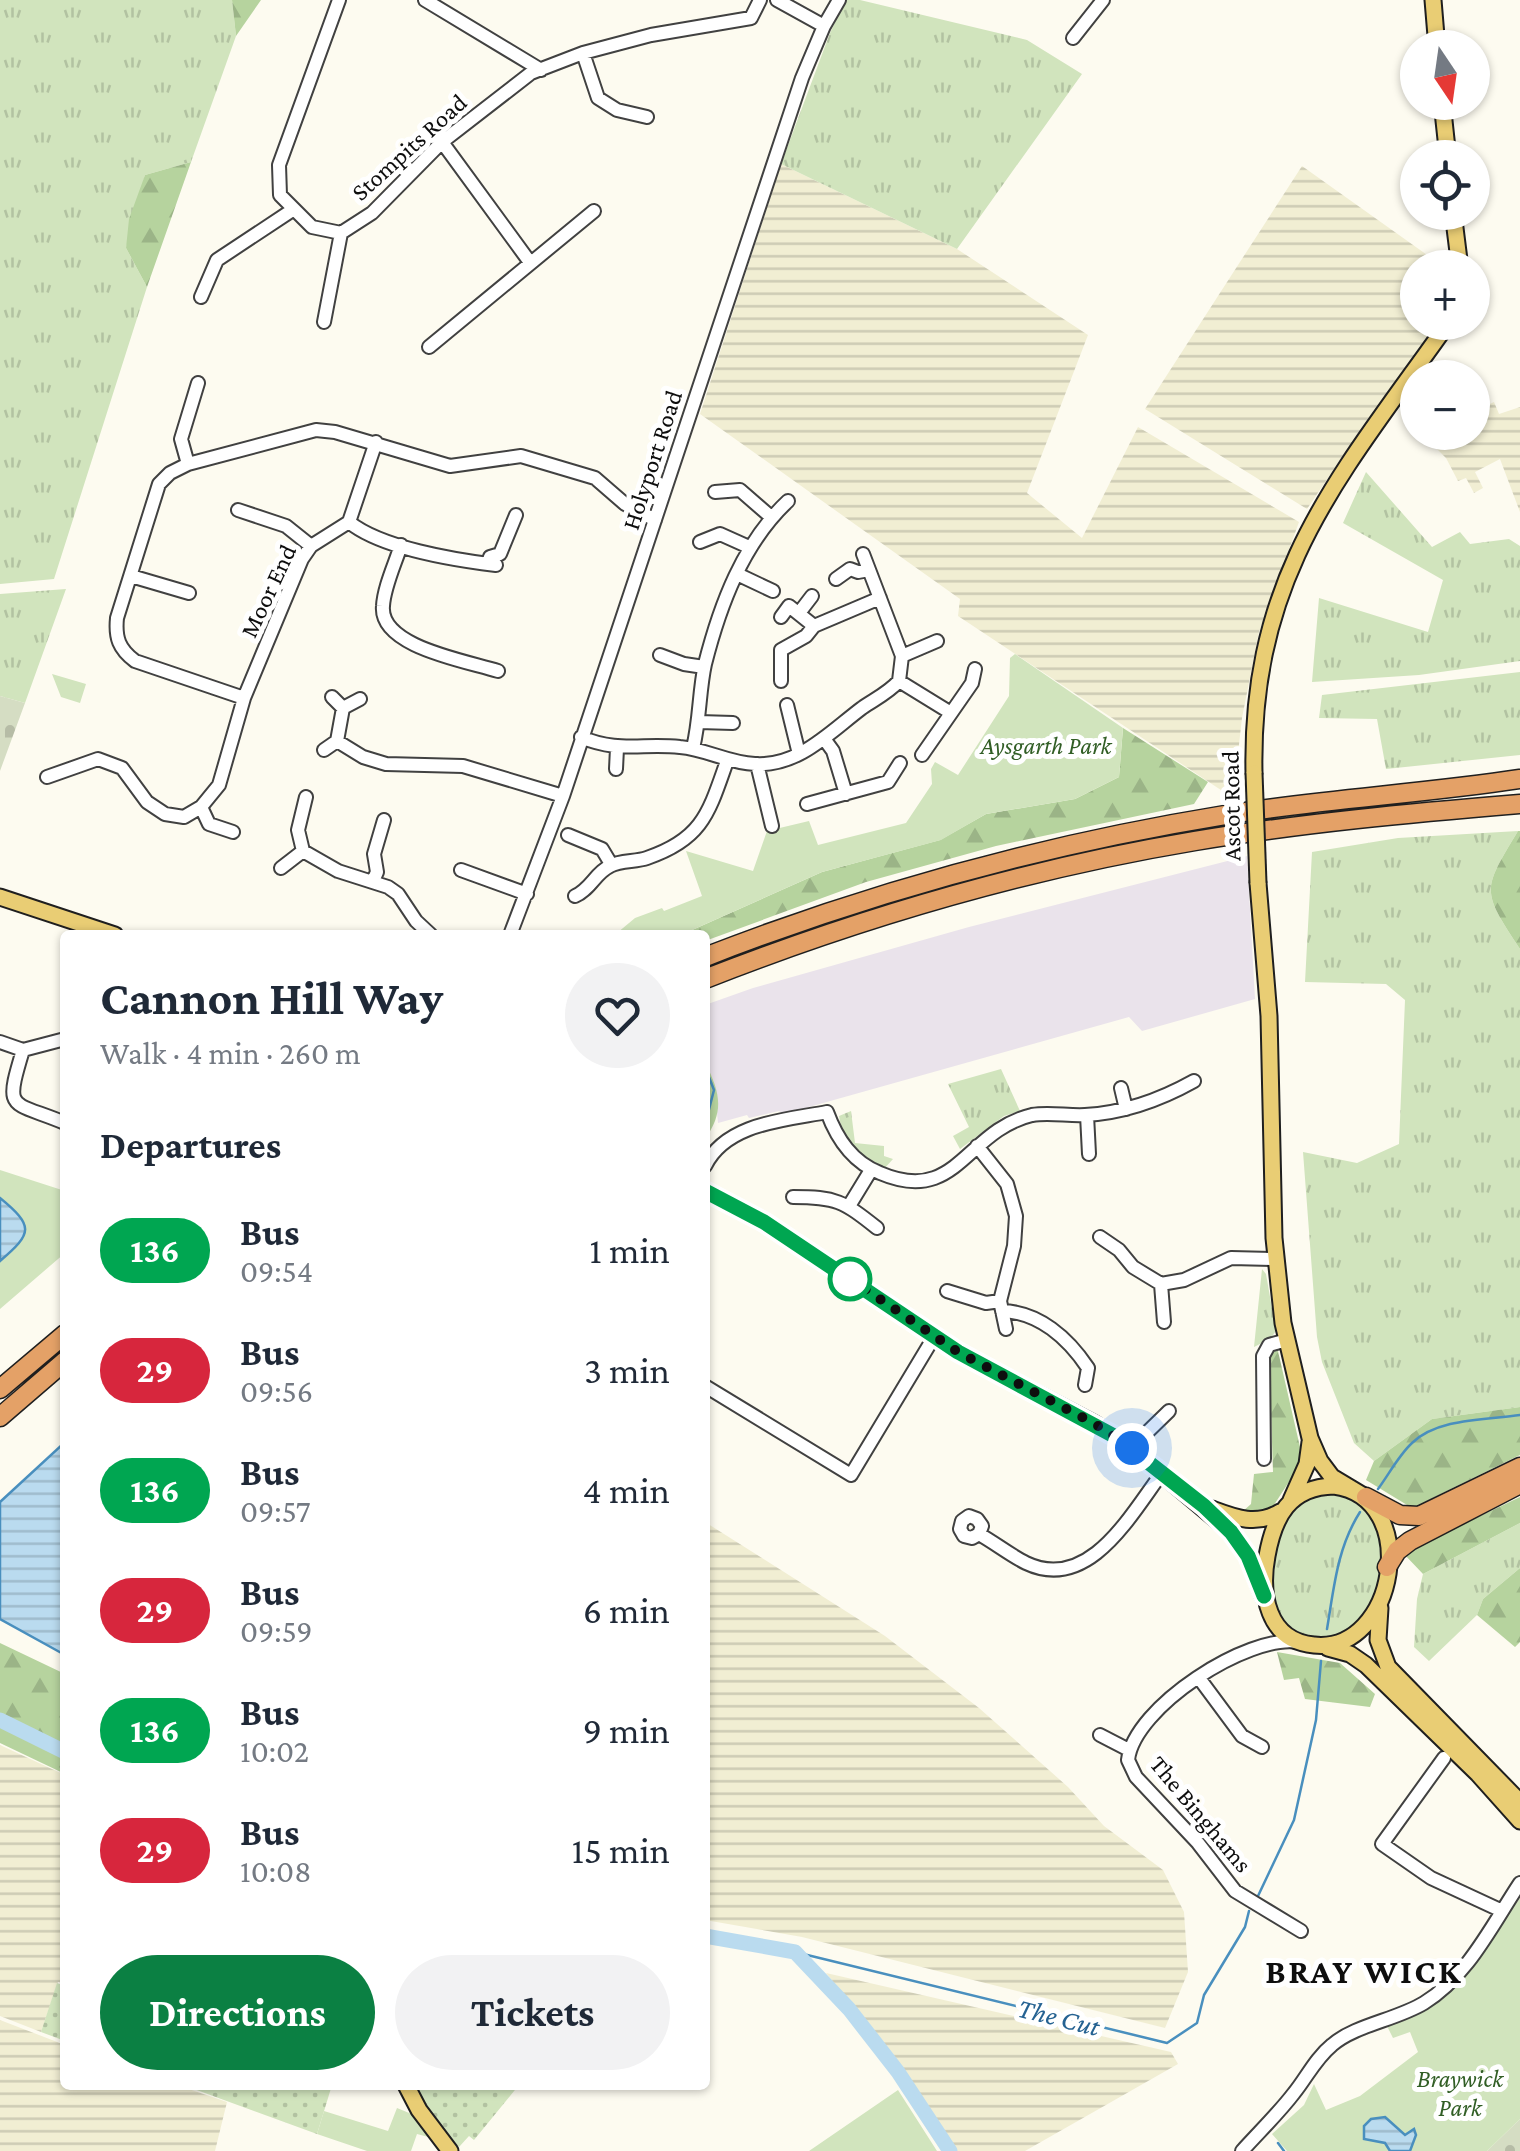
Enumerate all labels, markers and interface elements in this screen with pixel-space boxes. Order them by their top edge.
north arrow [1400,30,1490,120]
map controls [1400,30,1490,450]
street label: Stompits Road [346,88,473,206]
button: locate [1400,140,1490,230]
button: + [1400,250,1490,340]
button: − [1400,360,1490,450]
street label: Holyport Road [617,387,688,533]
street label: Moor End [235,540,301,642]
park label: Aysgarth Park [979,732,1112,760]
street label: Ascot Road [1217,751,1245,861]
button: heart [565,963,670,1068]
text: Cannon Hill Way [100,971,443,1024]
text: Walk · 4 min · 260 m [100,1035,361,1071]
text: Departures [100,1124,281,1166]
text: Bus [240,1211,299,1253]
text: 1 min [589,1229,670,1271]
text: 136 [130,1231,180,1270]
text: 09:54 [240,1253,313,1289]
unlabelled marker [829,1258,871,1300]
text: Bus [240,1331,299,1373]
text: 3 min [584,1349,670,1391]
text: 29 [137,1351,173,1390]
text: 09:56 [240,1373,313,1409]
your location [1107,1423,1157,1473]
text: Bus [240,1451,299,1493]
text: 4 min [583,1469,670,1511]
text: 136 [130,1471,180,1510]
text: 09:57 [240,1493,311,1529]
text: Bus [240,1571,299,1613]
text: 6 min [583,1589,670,1631]
text: 29 [137,1591,173,1630]
text: 09:59 [240,1613,313,1649]
text: Bus [240,1691,299,1733]
text: 9 min [583,1709,670,1751]
text: 136 [130,1711,180,1750]
text: 10:02 [240,1733,309,1769]
street label: The Binghams [1144,1750,1257,1878]
text: Bus [240,1811,299,1853]
text: 15 min [571,1829,670,1871]
text: 29 [137,1831,173,1870]
text: 10:08 [240,1853,311,1889]
district label: BRAY WICK [1265,1952,1463,1991]
button: Directions [100,1955,375,2070]
button: Tickets [395,1955,670,2070]
water label: The Cut [1015,1992,1104,2042]
park label: Braywick Park [1417,2065,1504,2121]

